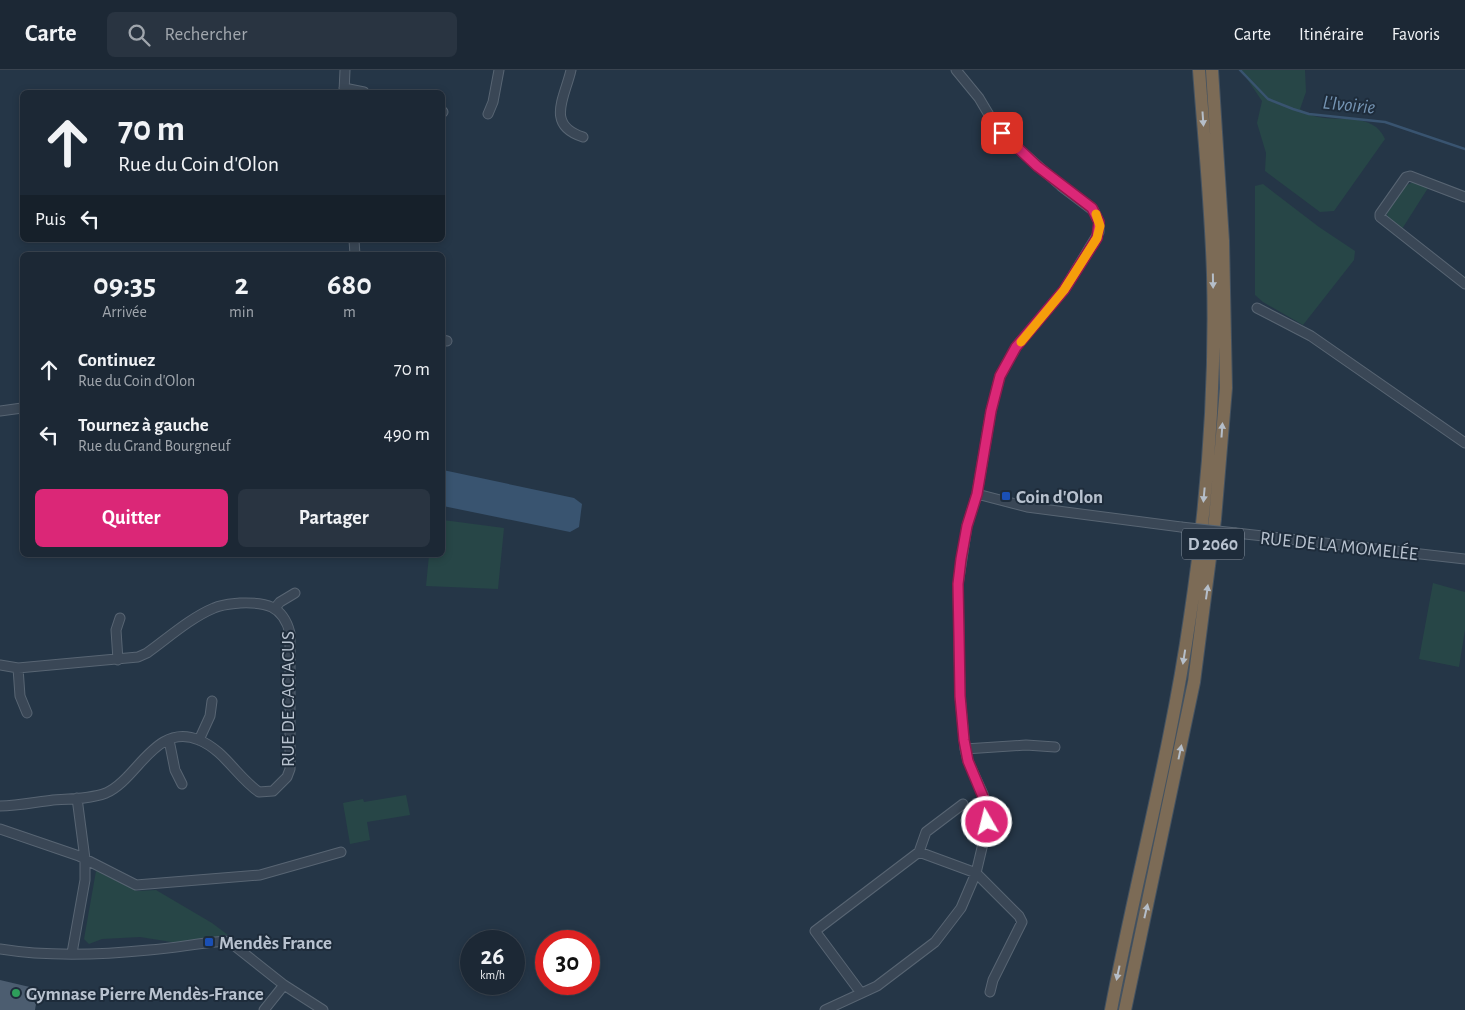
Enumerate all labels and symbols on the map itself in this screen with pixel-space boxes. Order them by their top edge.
water label: L'Ivoirie [1322,92,1377,118]
one-way arrow [1199,111,1207,127]
pin [981,112,1023,154]
one-way arrow [1209,273,1217,289]
one-way arrow [1219,422,1227,438]
place label: Coin d'Olon [1016,488,1103,507]
one-way arrow [1200,488,1208,504]
marker: Coin d'Olon [1000,490,1012,502]
street label: RUE DE LA MOMELÉE [1259,527,1419,564]
road number: D 2060 [1182,528,1244,559]
one-way arrow [1203,583,1211,599]
street label: RUE DE CACIACUS [279,631,298,767]
one-way arrow [1180,649,1188,665]
one-way arrow [1176,745,1184,760]
position arrow [960,795,1012,847]
one-way arrow [1142,903,1150,918]
speed limit sign: 30 [535,930,600,995]
place label: Mendès France [219,934,332,953]
marker: Mendès France [203,936,215,948]
one-way arrow [1114,965,1122,981]
place label: Gymnase Pierre Mendès-France [26,985,264,1004]
marker: Gymnase Pierre Mendès-France [10,987,22,999]

